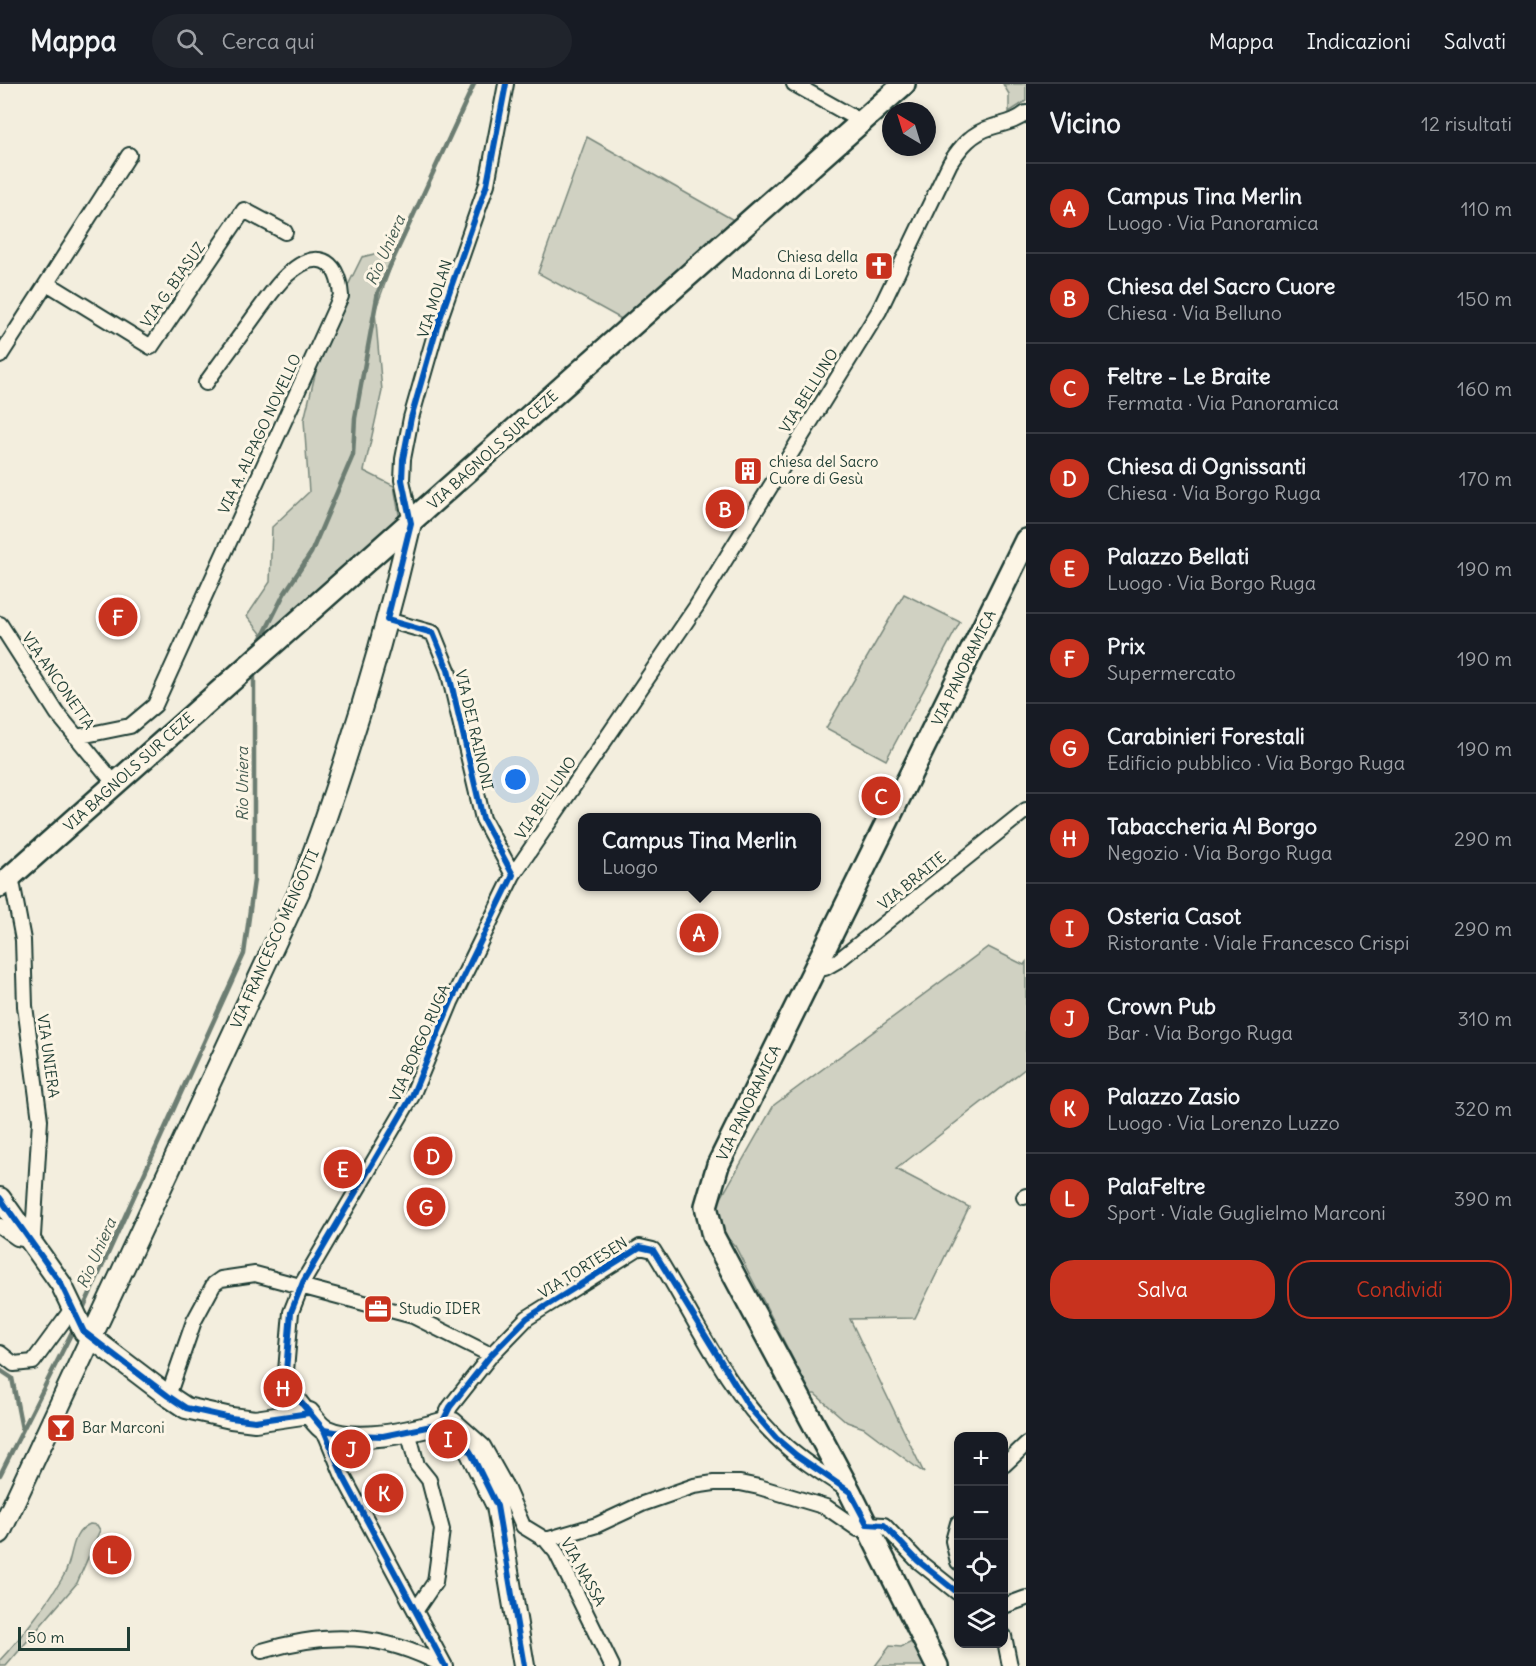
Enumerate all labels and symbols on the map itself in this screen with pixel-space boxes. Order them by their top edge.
north arrow [882,102,936,156]
water label: Rio Uniera [361,211,410,288]
street label: VIA G. BIASUZ [136,238,209,331]
place label: Chiesa della Madonna di Loreto [731,247,858,283]
church icon: Chiesa della Madonna di Loreto [863,250,895,282]
street label: VIA MOLAN [413,257,456,340]
street label: VIA BELLUNO [775,345,842,436]
street label: VIA A. ALPAGO NOVELLO [214,351,305,517]
street label: VIA BAGNOLS SUR CEZE [423,386,562,513]
place label: chiesa del Sacro Cuore di Gesù [769,452,878,488]
building icon: chiesa del Sacro Cuore di Gesù [732,455,764,487]
pin: B [706,486,744,532]
pin: F [98,594,138,640]
street label: VIA PANORAMICA [927,606,1000,729]
street label: VIA ANCONETTA [18,628,99,733]
street label: VIA DEI RAINONI [451,668,498,792]
street label: VIA BAGNOLS SUR CEZE [59,708,198,835]
water label: Rio Uniera [232,746,252,821]
street label: VIA BELLUNO [511,753,580,843]
your location [501,765,530,794]
pin: C [862,774,900,818]
street label: VIA FRANCESCO MENGOTTI [226,846,323,1031]
street label: VIA BRAITE [874,848,949,914]
pin: A [680,910,718,956]
street label: VIA BORGO RUGA [385,981,454,1104]
street label: VIA UNIERA [33,1013,64,1099]
street label: VIA PANORAMICA [712,1041,785,1164]
pin: D [414,1134,452,1178]
pin: E [324,1146,362,1192]
pin: G [406,1184,446,1230]
water label: Rio Uniera [72,1214,121,1291]
street label: VIA TORTESEN [535,1233,631,1303]
office icon: Studio IDER [362,1293,394,1325]
place label: Studio IDER [399,1299,481,1318]
pin: H [264,1366,302,1410]
bar icon: Bar Marconi [45,1412,77,1444]
pin: I [428,1416,468,1462]
place label: Bar Marconi [82,1418,165,1437]
pin: J [332,1426,370,1472]
pin: K [364,1470,404,1516]
pin: L [92,1532,132,1578]
street label: VIA NASSA [557,1534,610,1610]
scale bar [18,1624,130,1652]

